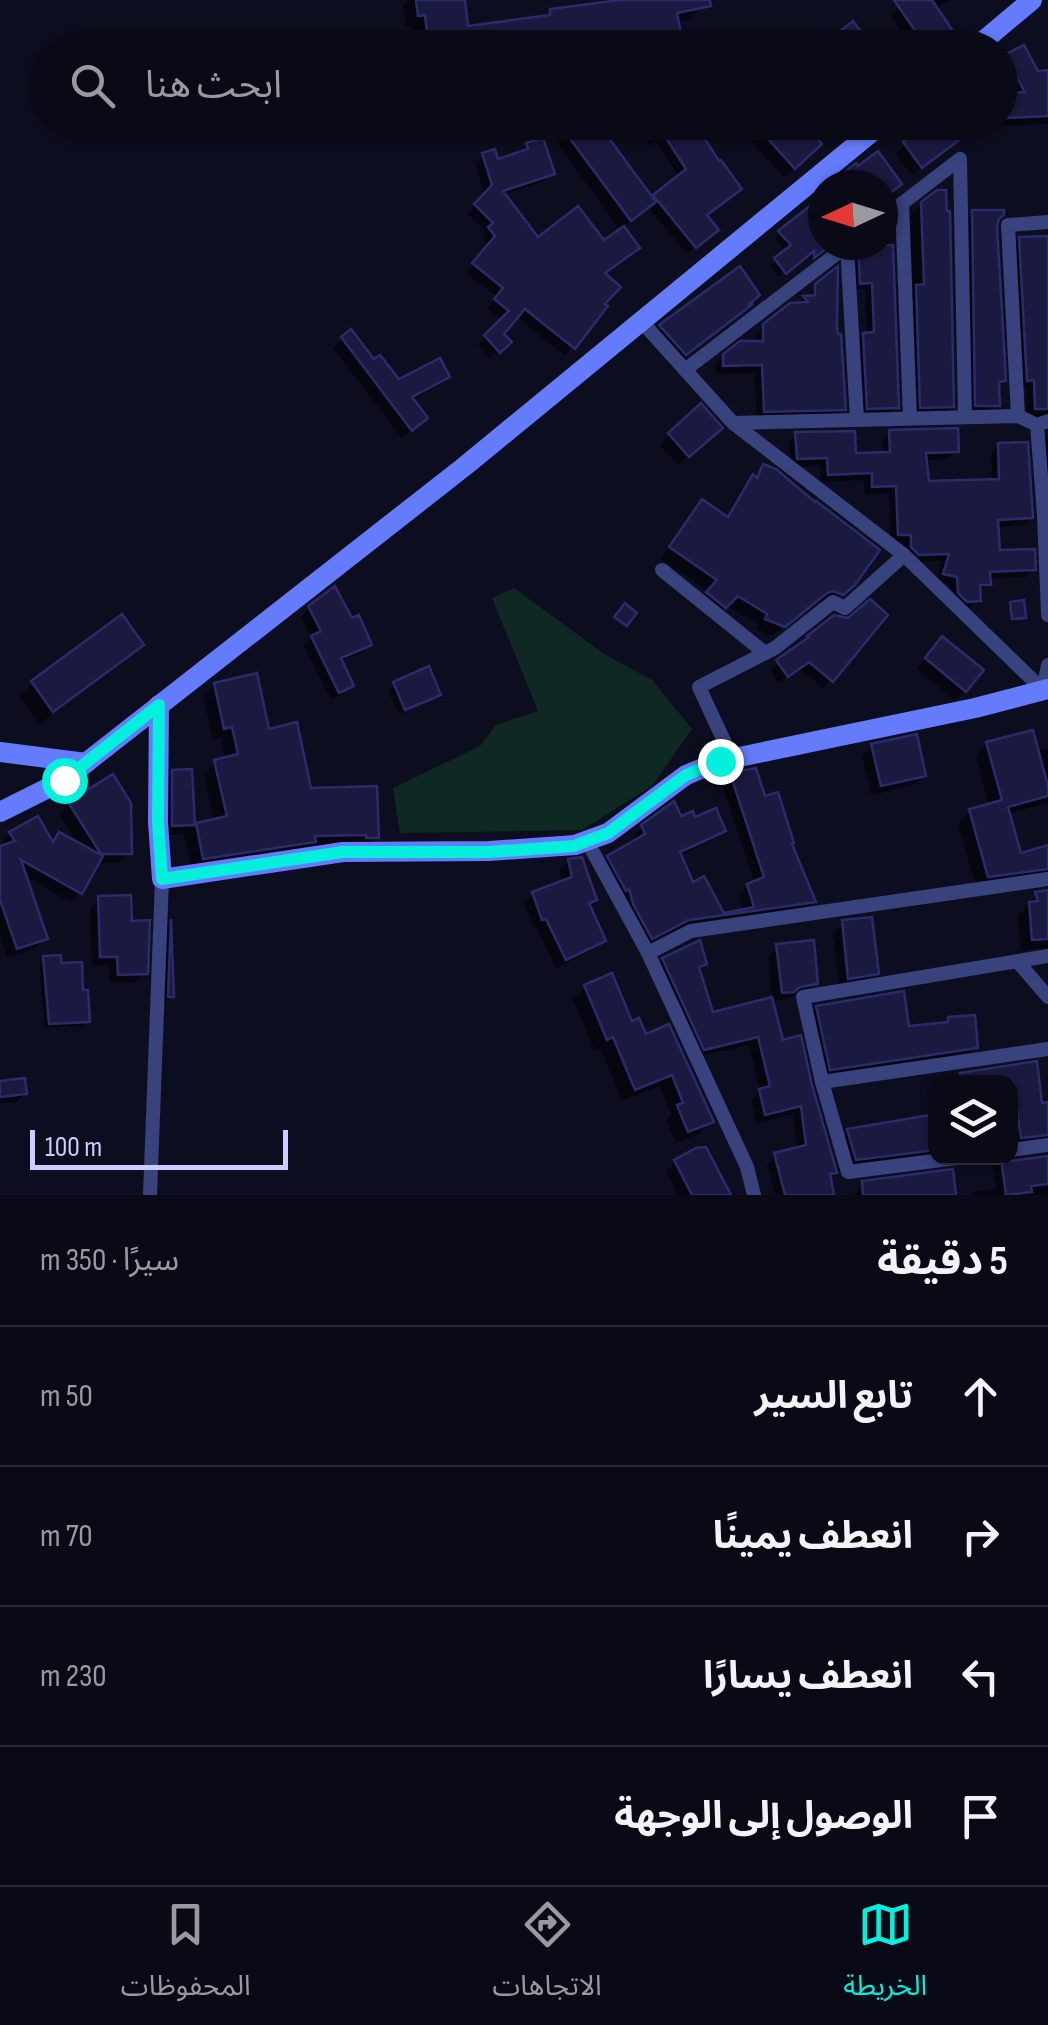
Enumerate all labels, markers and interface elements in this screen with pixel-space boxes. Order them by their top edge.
search box [30,30,1018,140]
icon: search [65,58,120,113]
text: ابحث هنا [145,63,282,108]
north arrow [808,170,898,260]
route end [698,739,744,785]
route start [42,758,88,804]
map controls [928,1075,1018,1165]
button: layers [928,1075,1018,1165]
scale bar [30,1125,288,1170]
text: 100 m [45,1131,102,1164]
text: 5 دقيقة [877,1236,1008,1287]
text: سيرًا · 350 m [40,1241,179,1280]
icon: ahead [953,1369,1008,1424]
text: تابع السير [755,1374,913,1419]
text: 50 m [40,1377,93,1416]
icon: right [953,1509,1008,1564]
text: انعطف يمينًا [713,1514,913,1559]
text: 70 m [40,1517,93,1556]
icon: left [953,1649,1008,1704]
text: انعطف يسارًا [703,1654,913,1699]
text: 230 m [40,1657,107,1696]
icon: arrive [953,1789,1008,1844]
text: الوصول إلى الوجهة [614,1794,913,1839]
tab: المحفوظات [121,1897,251,2016]
tab: الاتجاهات [492,1897,602,2016]
tab: الخريطة [843,1897,927,2016]

